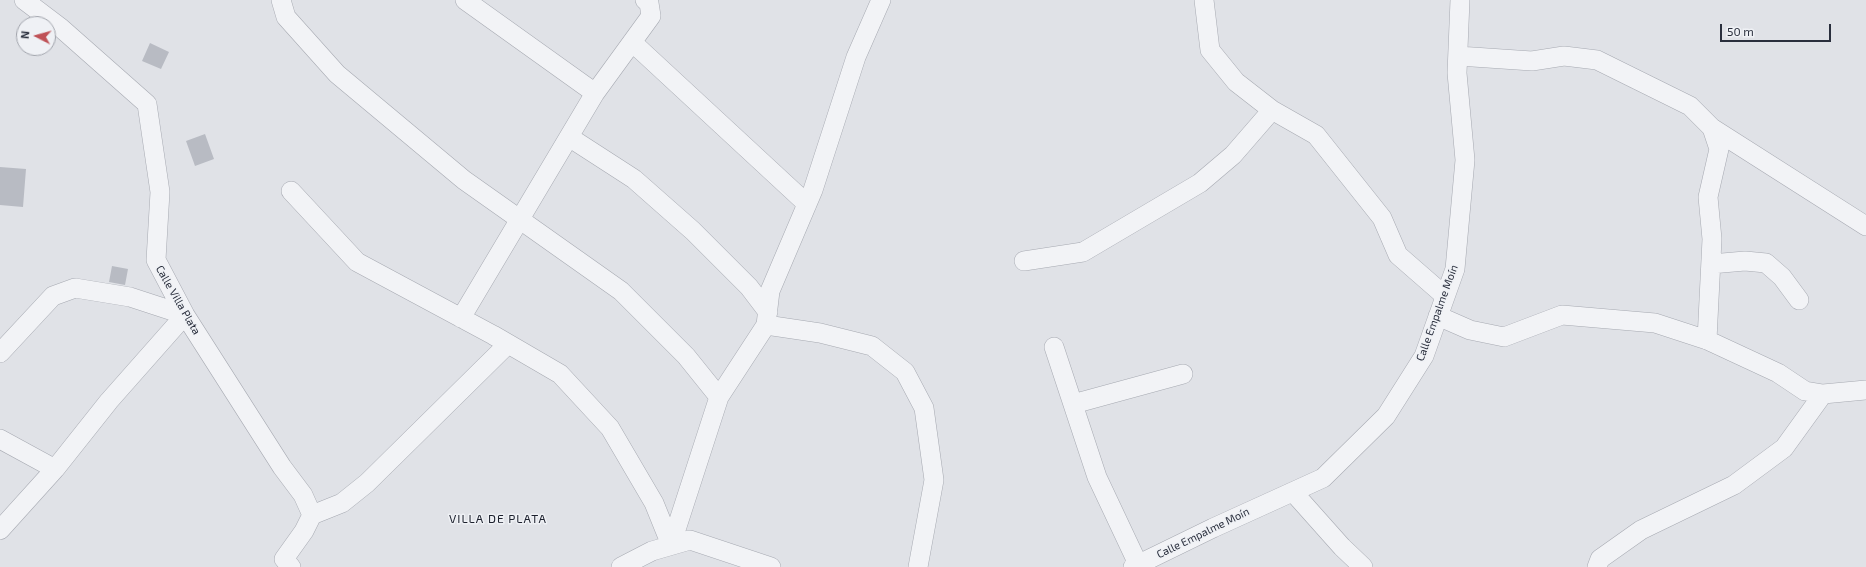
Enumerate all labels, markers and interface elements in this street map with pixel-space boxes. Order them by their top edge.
north arrow [16,16,56,56]
scale bar [1722,16,1833,42]
text: 50 m [1727,24,1754,38]
text: N [18,30,31,39]
street label: Calle Villa Plata [153,263,203,337]
street label: Calle Empalme Moín [1413,263,1461,363]
street label: Calle Empalme Moín [1154,505,1252,561]
district label: VILLA DE PLATA [449,512,547,526]

